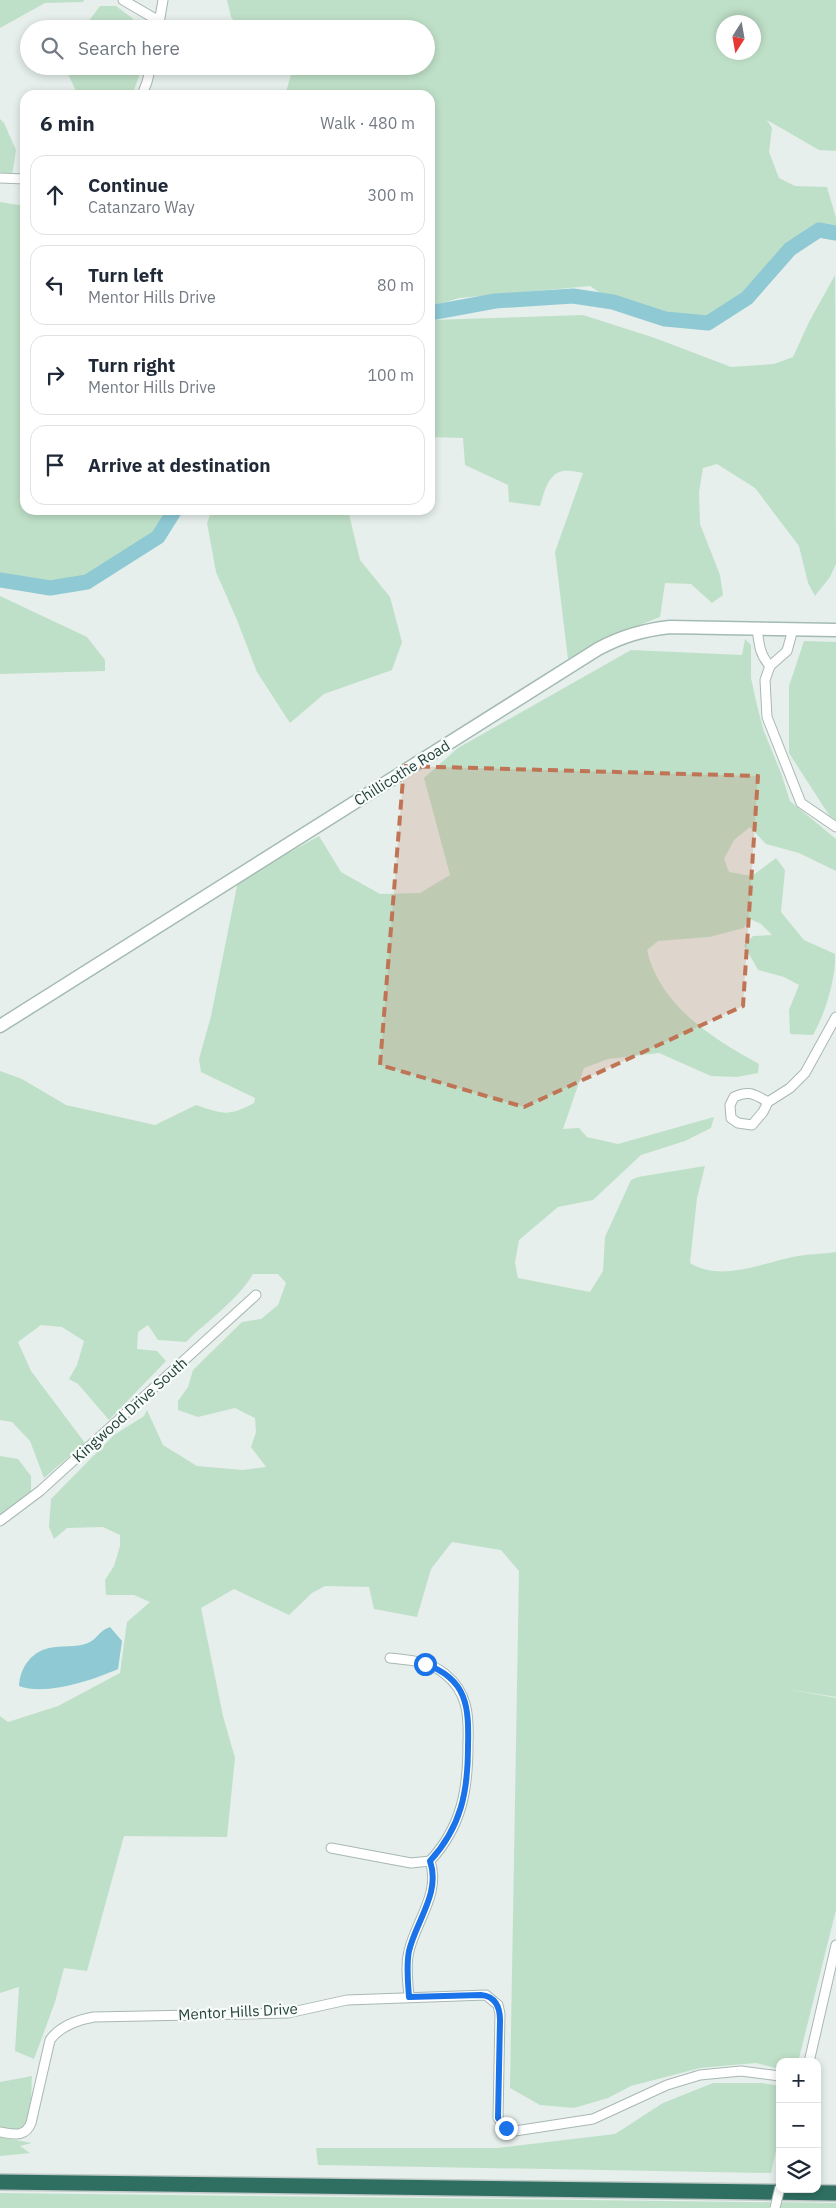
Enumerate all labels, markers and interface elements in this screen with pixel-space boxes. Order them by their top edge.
north arrow [716,15,761,60]
search box [20,20,435,75]
icon: search [38,34,66,62]
text: Search here [78,36,180,60]
text: 6 min [40,109,95,137]
text: Walk · 480 m [320,113,415,133]
text: Continue [88,173,168,197]
icon: ahead [41,181,69,209]
text: 300 m [367,185,414,205]
text: Catanzaro Way [88,197,195,217]
text: Turn left [88,263,164,287]
icon: left [41,271,69,299]
text: 80 m [377,275,414,295]
text: Mentor Hills Drive [88,287,216,307]
text: Turn right [88,353,175,377]
icon: right [41,361,69,389]
text: 100 m [367,365,414,385]
text: Mentor Hills Drive [88,377,216,397]
icon: arrive [41,451,69,479]
text: Arrive at destination [88,453,271,477]
street label: Chillicothe Road [350,736,453,810]
street label: Kingwood Drive South [68,1353,191,1466]
route start [414,1653,437,1676]
street label: Mentor Hills Drive [178,1999,298,2024]
map controls [776,2058,821,2193]
button: + [776,2058,821,2103]
button: − [776,2103,821,2148]
route end [495,2117,518,2140]
button: layers [776,2148,821,2193]

